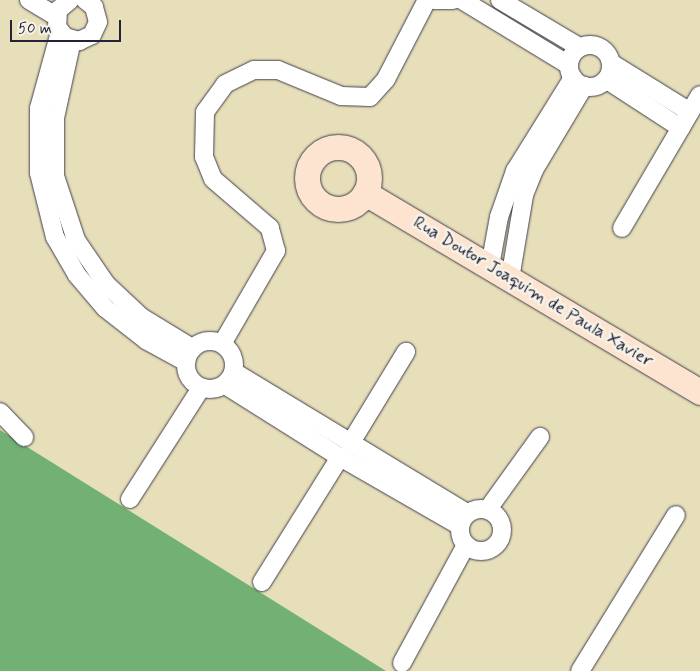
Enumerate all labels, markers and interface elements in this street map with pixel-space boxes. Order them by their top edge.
scale bar [12,10,124,42]
text: 50 m [18,19,52,39]
street label: Rua Doutor Joaquim de Paula Xavier [409,211,657,373]

